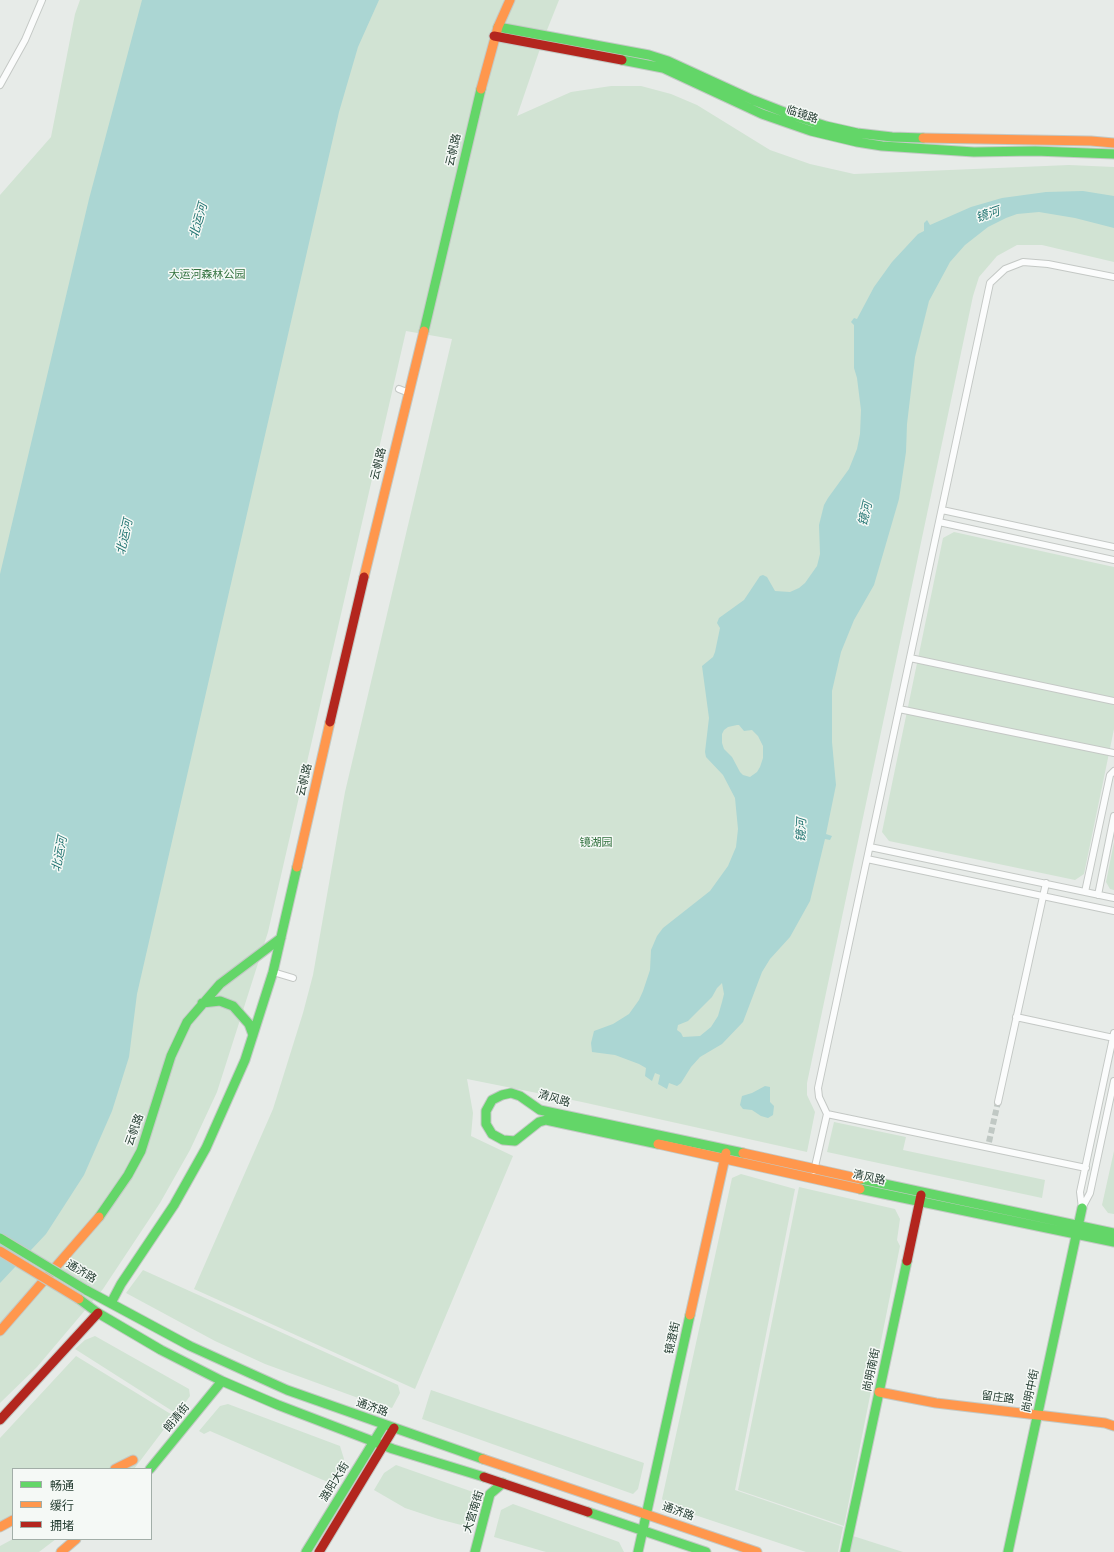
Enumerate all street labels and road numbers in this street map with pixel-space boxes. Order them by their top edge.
street label: 临镜路 [784,104,820,126]
street label: 云帆路 [444,132,464,168]
street label: 云帆路 [369,446,389,482]
street label: 云帆路 [295,762,315,798]
street label: 清风路 [536,1088,572,1110]
street label: 云帆路 [123,1112,147,1148]
street label: 清风路 [851,1168,887,1188]
street label: 通济路 [63,1258,99,1286]
street label: 镜澄街 [663,1320,683,1356]
street label: 尚明南街 [861,1347,883,1393]
street label: 尚明中街 [1020,1368,1042,1414]
street label: 留庄路 [981,1389,1015,1407]
street label: 通济路 [354,1396,390,1420]
street label: 朗清街 [161,1401,193,1435]
street label: 潞阳大街 [318,1460,352,1504]
street label: 大营南街 [461,1489,487,1535]
street label: 通济路 [660,1500,696,1524]

